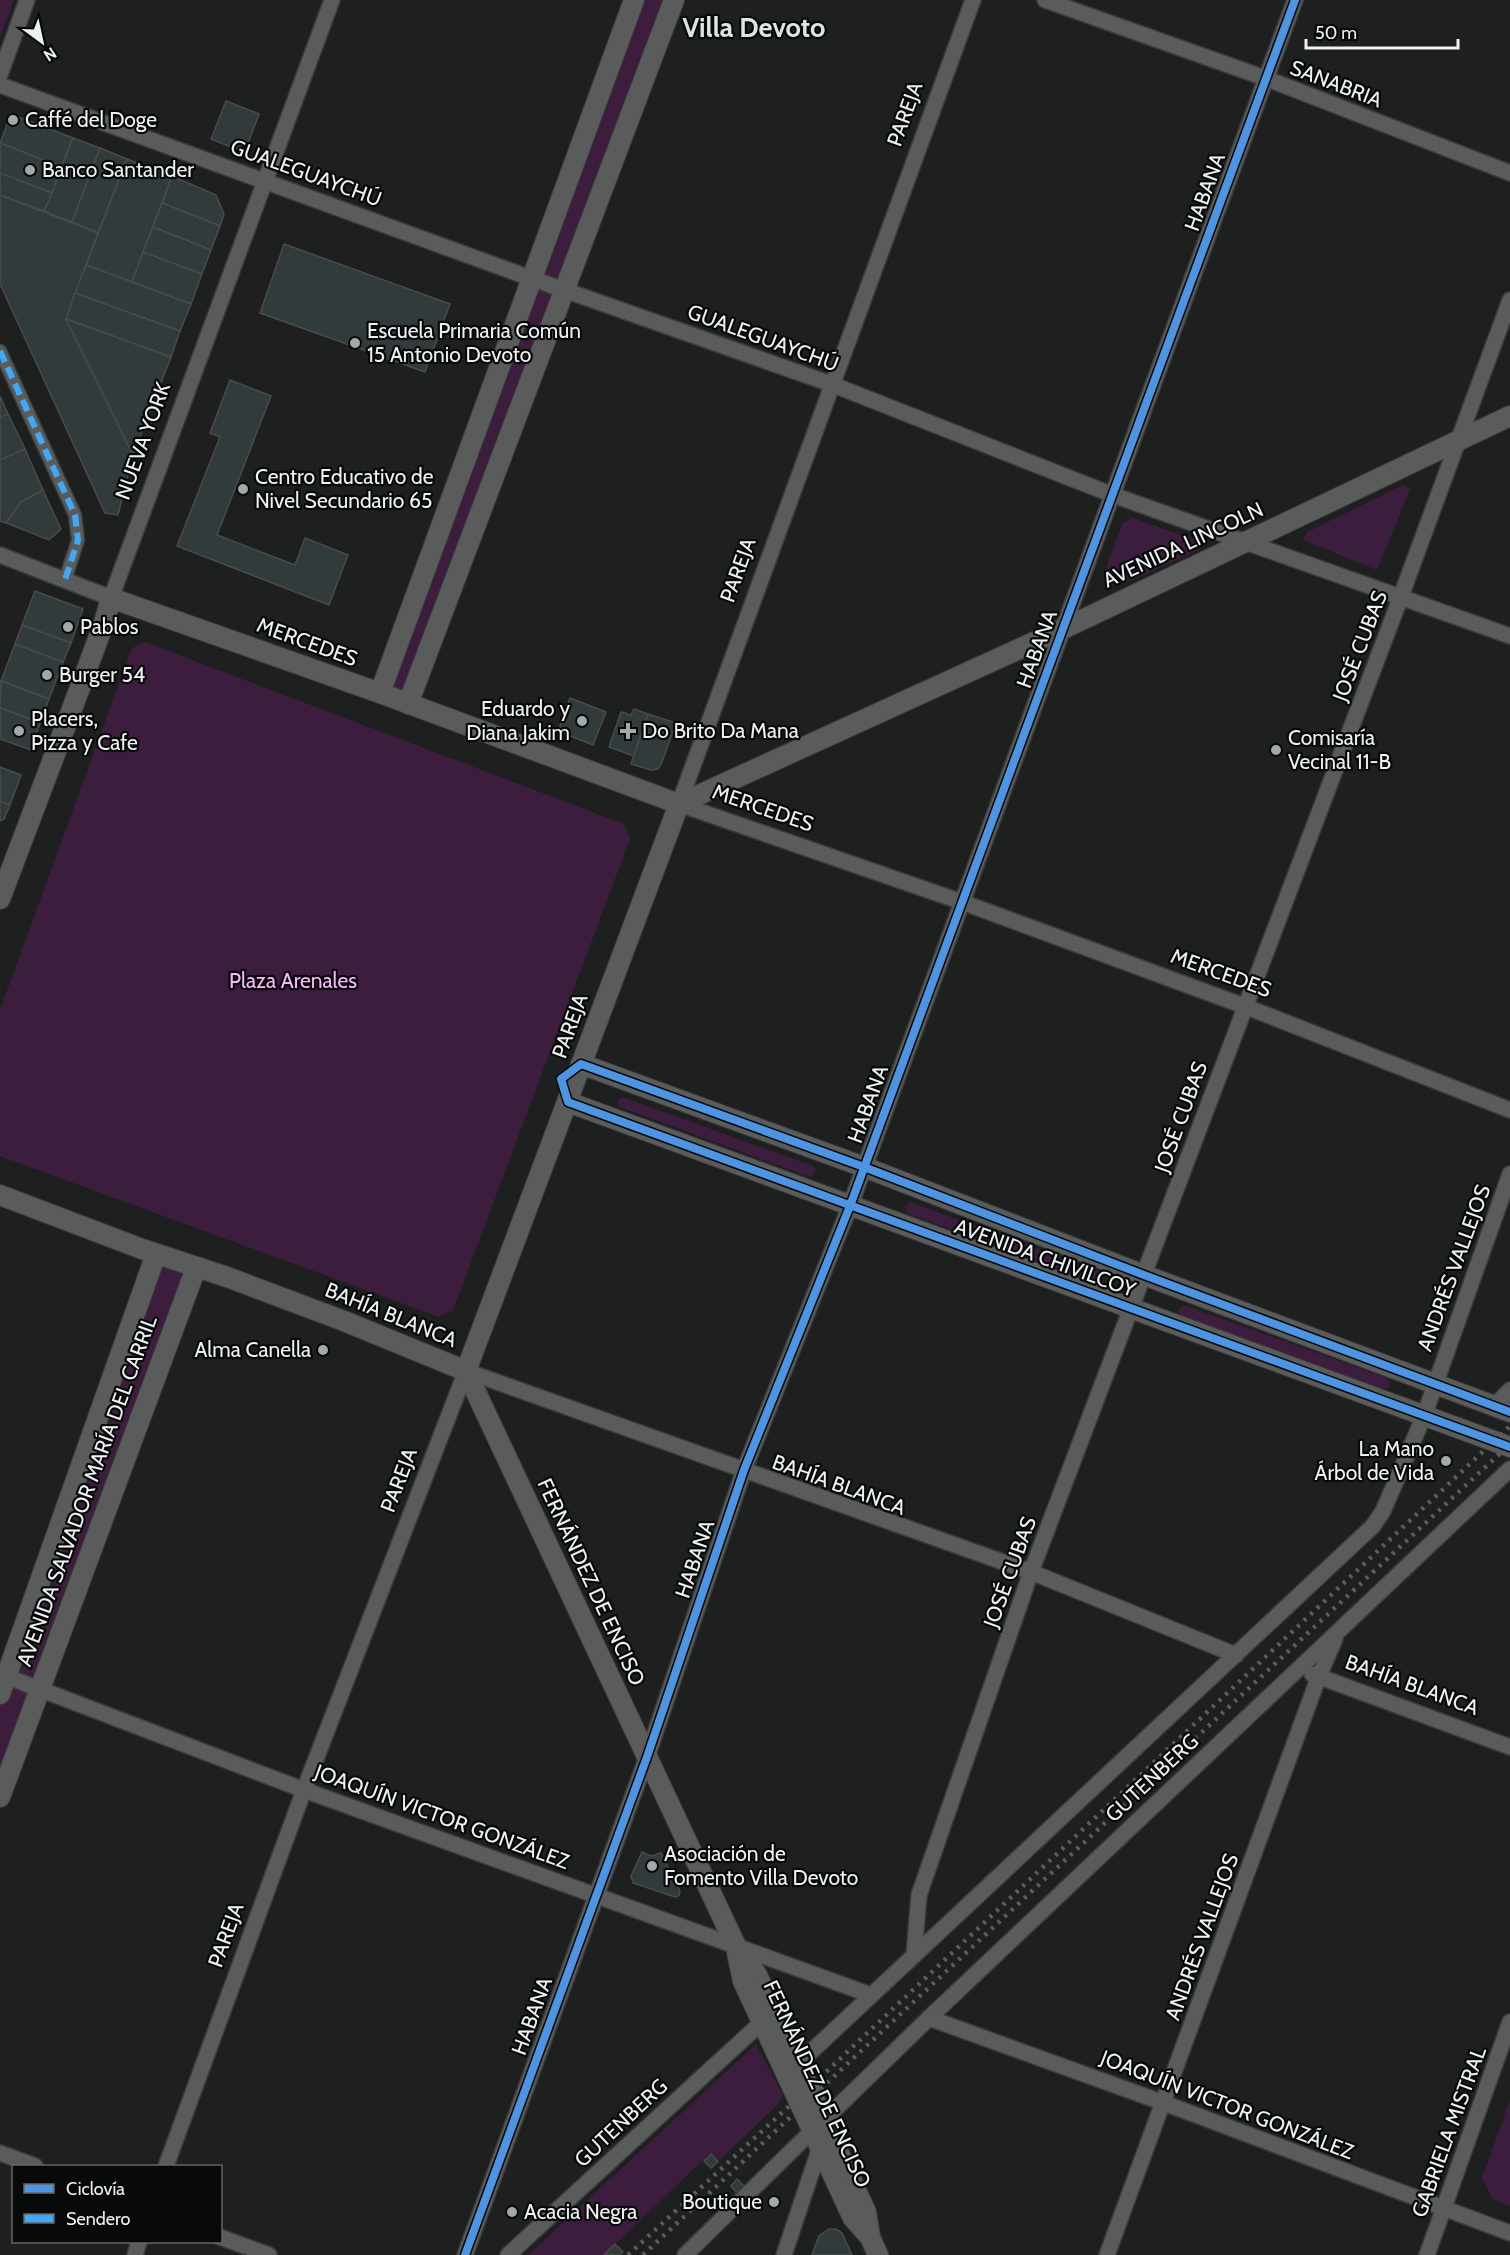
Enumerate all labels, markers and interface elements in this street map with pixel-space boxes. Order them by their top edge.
district label: Villa Devoto [683,11,825,44]
north arrow [12,12,72,72]
scale bar [1306,12,1458,50]
text: 50 m [1315,22,1357,44]
text: N [40,43,60,65]
street label: SANABRIA [1287,55,1386,112]
street label: PAREJA [881,78,928,149]
place label: Caffé del Doge [25,107,157,132]
marker: Caffé del Doge [6,113,20,127]
street label: GUALEGUAYCHÚ [227,134,385,211]
street label: HABANA [1179,149,1230,234]
place label: Banco Santander [42,157,194,182]
marker: Banco Santander [23,163,37,177]
street label: GUALEGUAYCHÚ [684,299,842,376]
place label: Escuela Primaria Común 15 Antonio Devoto [367,318,581,367]
marker: Escuela Primaria Común 15 Antonio Devoto [348,336,362,350]
street label: NUEVA YORK [110,379,175,503]
place label: Centro Educativo de Nivel Secundario 65 [255,464,434,513]
marker: Centro Educativo de Nivel Secundario 65 [236,482,250,496]
street label: AVENIDA LINCOLN [1099,496,1267,593]
street label: PAREJA [714,534,761,605]
street label: JOSÉ CUBAS [1327,587,1392,705]
street label: HABANA [1011,606,1062,691]
street label: MERCEDES [254,612,361,671]
place label: Pablos [80,614,139,639]
marker: Pablos [61,620,75,634]
place label: Burger 54 [59,662,145,687]
marker: Burger 54 [40,668,54,682]
place label: Eduardo y Diana Jakim [466,696,570,745]
place label: Placers, Pizza y Cafe [31,706,138,755]
marker: Eduardo y Diana Jakim [575,714,589,728]
place label: Do Brito Da Mana [642,718,799,743]
marker: Do Brito Da Mana [619,722,637,740]
marker: Placers, Pizza y Cafe [12,724,26,738]
place label: Comisaría Vecinal 11-B [1288,725,1391,774]
marker: Comisaría Vecinal 11-B [1269,743,1283,757]
street label: MERCEDES [709,779,817,836]
street label: MERCEDES [1168,943,1275,1002]
park label: Plaza Arenales [229,968,357,993]
street label: PAREJA [546,990,593,1061]
street label: JOSÉ CUBAS [1149,1058,1212,1177]
street label: HABANA [842,1061,893,1146]
street label: ANDRÉS VALLEJOS [1412,1181,1495,1355]
street label: AVENIDA CHIVILCOY [951,1213,1140,1302]
street label: BAHÍA BLANCA [322,1277,461,1352]
street label: AVENIDA SALVADOR MARÍA DEL CARRIL [11,1312,162,1670]
place label: Alma Canella [195,1337,311,1362]
marker: Alma Canella [316,1343,330,1357]
place label: La Mano Árbol de Vida [1314,1436,1434,1485]
street label: PAREJA [375,1444,422,1515]
street label: BAHÍA BLANCA [769,1449,909,1520]
marker: La Mano Árbol de Vida [1439,1454,1453,1468]
street label: FERNÁNDEZ DE ENCISO [532,1474,650,1689]
street label: JOSÉ CUBAS [978,1513,1041,1632]
street label: HABANA [670,1516,720,1601]
street label: BAHÍA BLANCA [1342,1649,1482,1720]
street label: GUTENBERG [1100,1728,1203,1827]
street label: JOAQUÍN VICTOR GONZÁLEZ [311,1758,573,1874]
place label: Asociación de Fomento Villa Devoto [664,1841,858,1890]
street label: ANDRÉS VALLEJOS [1160,1850,1243,2024]
marker: Asociación de Fomento Villa Devoto [645,1859,659,1873]
street label: PAREJA [202,1899,249,1970]
street label: HABANA [506,1973,557,2058]
street label: FERNÁNDEZ DE ENCISO [758,1976,876,2191]
street label: GABRIELA MISTRAL [1406,2043,1491,2220]
street label: JOAQUÍN VICTOR GONZÁLEZ [1096,2044,1358,2165]
street label: GUTENBERG [569,2073,672,2172]
legend [12,2165,222,2243]
text: Ciclovía [66,2178,125,2200]
place label: Boutique [682,2189,762,2214]
marker: Boutique [767,2195,781,2209]
place label: Acacia Negra [524,2199,637,2224]
marker: Acacia Negra [505,2205,519,2219]
text: Sendero [66,2208,130,2230]

